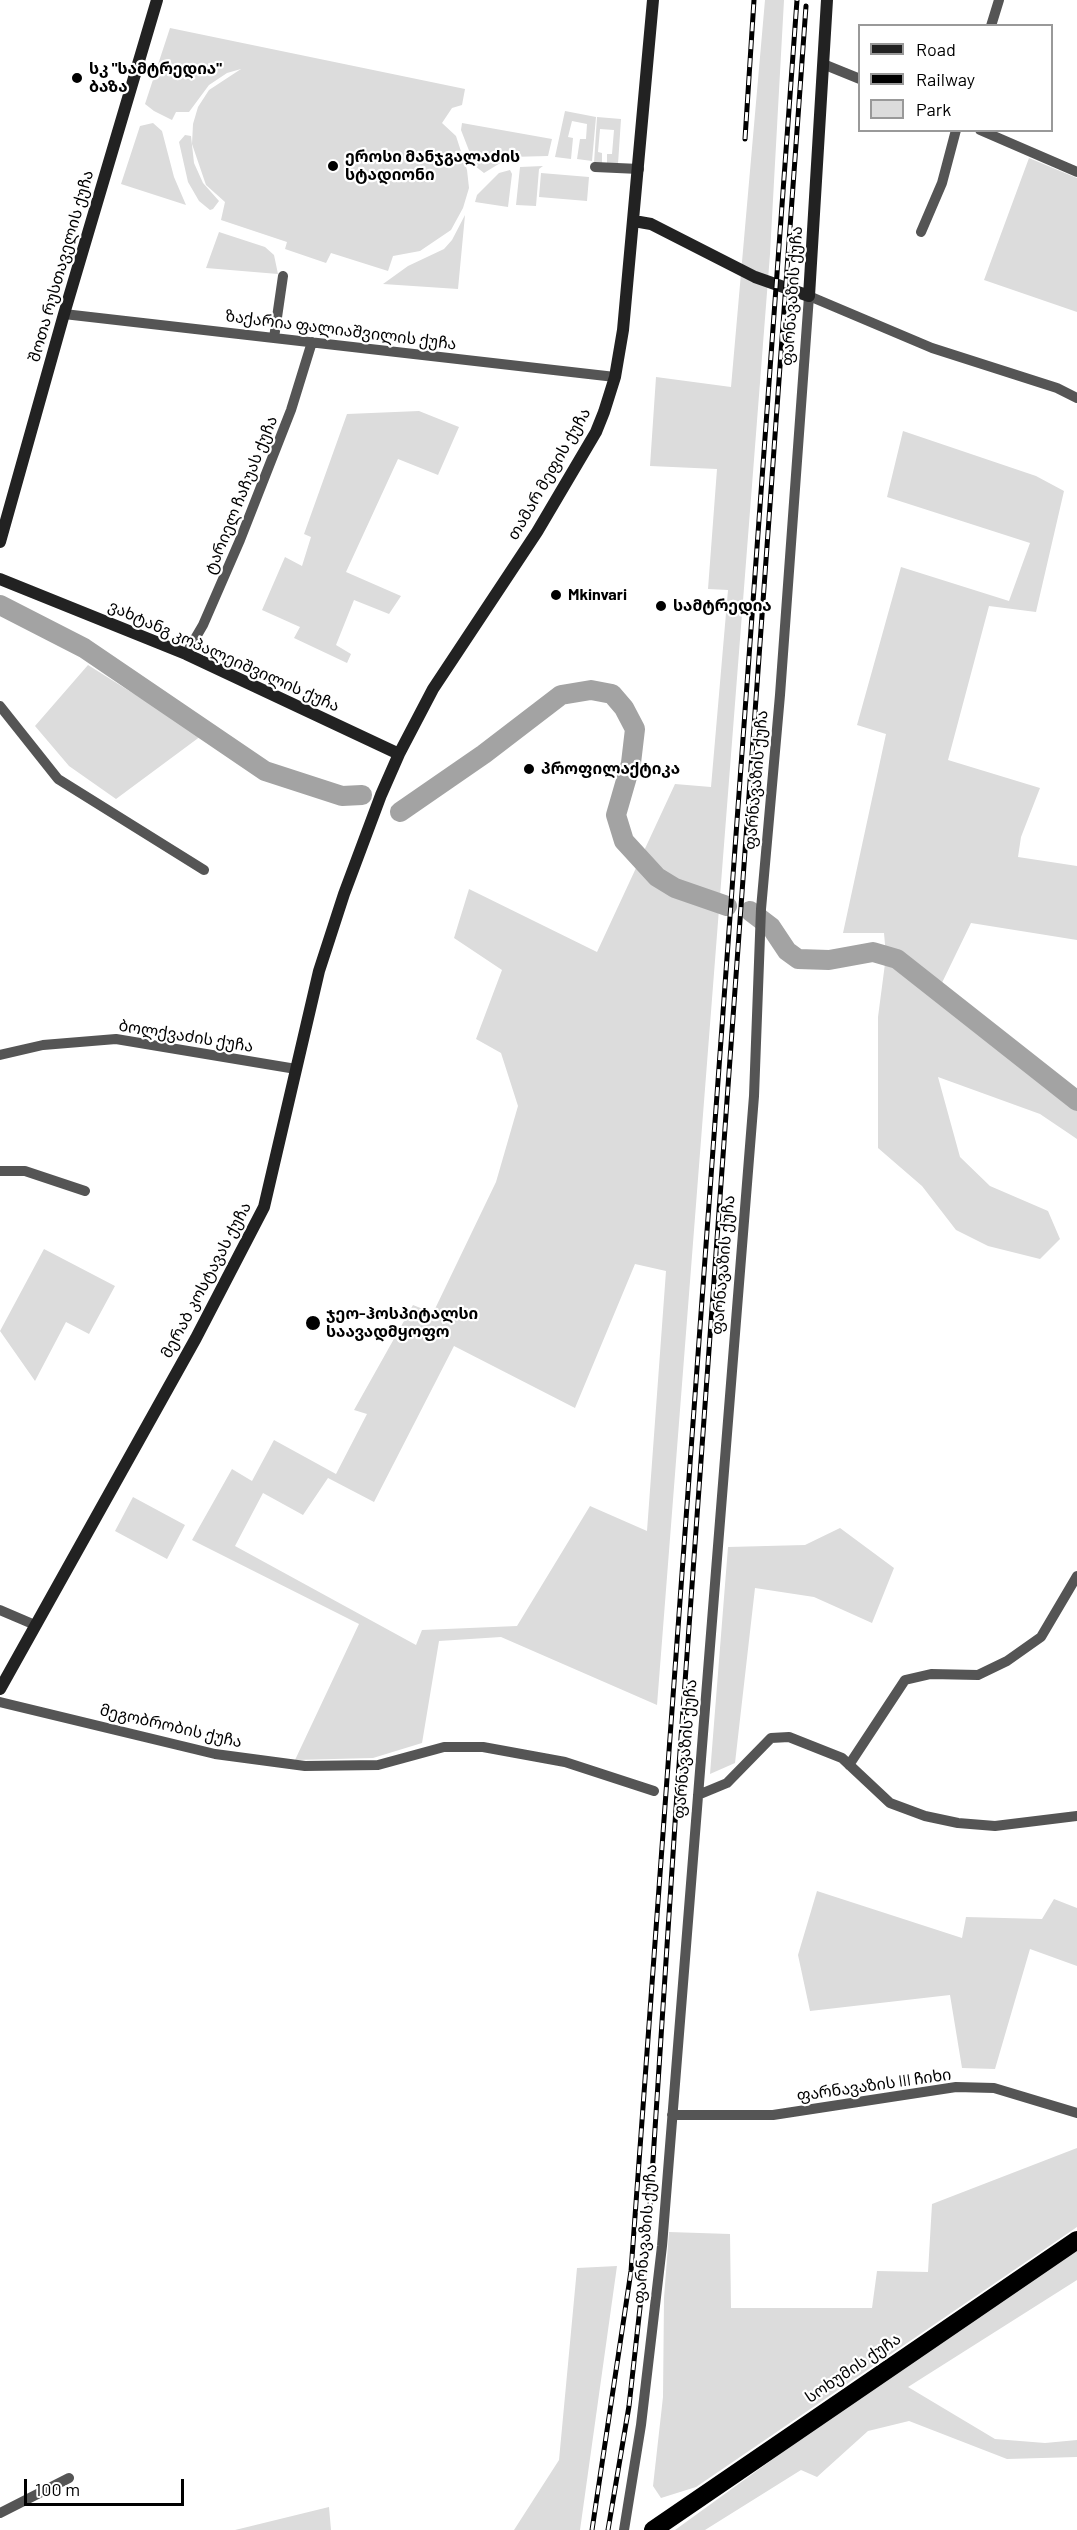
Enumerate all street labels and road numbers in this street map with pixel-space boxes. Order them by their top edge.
street label: შოთა რუსთაველის ქუჩა [24,168,98,364]
street label: ფარნავაზის ქუჩა [778,226,806,366]
street label: ზაქარია ფალიაშვილის ქუჩა [224,306,458,354]
street label: თამარ მეფის ქუჩა [503,405,595,543]
street label: ტარიელ ჩაჩუას ქუჩა [200,413,282,577]
street label: ვახტანგ კოპალეიშვილის ქუჩა [105,596,343,716]
street label: ფარნავაზის ქუჩა [740,709,772,851]
street label: ბოლქვაძის ქუჩა [117,1016,255,1056]
street label: ფარნავაზის ქუჩა [707,1194,739,1336]
street label: მერაბ კოსტავას ქუჩა [157,1199,255,1361]
street label: ფარნავაზის ქუჩა [669,1678,701,1820]
street label: მეგობრობის ქუჩა [98,1700,244,1752]
street label: ფარნავაზის III ჩიხი [796,2065,952,2105]
street label: ფარნავაზის ქუჩა [629,2163,661,2305]
street label: სოხუმის ქუჩა [802,2329,904,2407]

